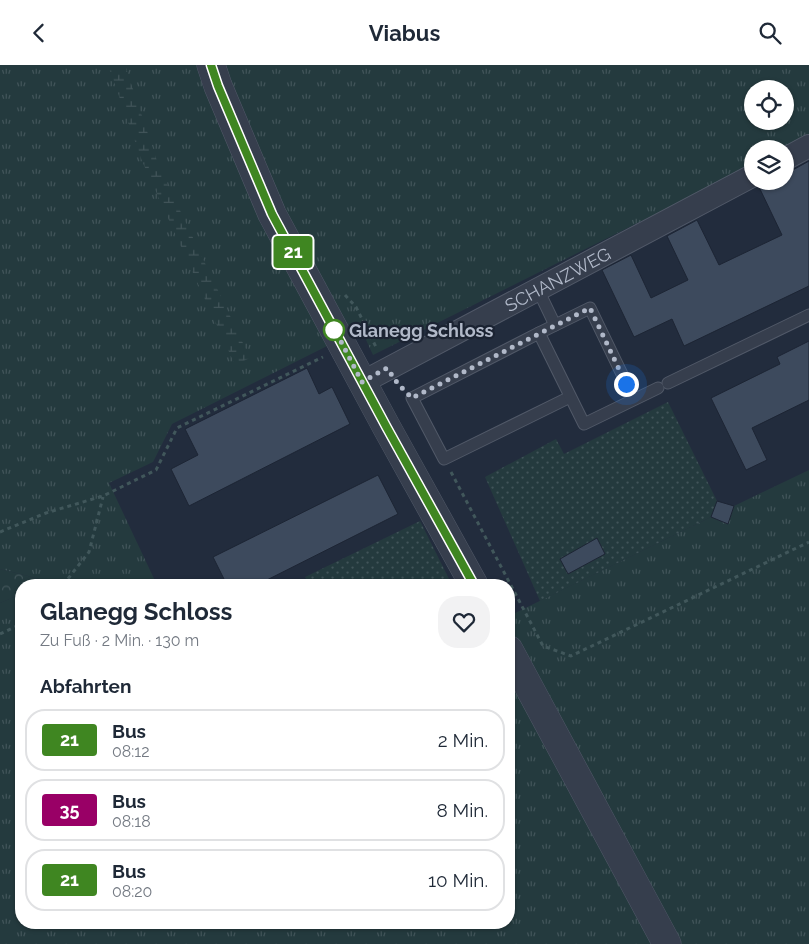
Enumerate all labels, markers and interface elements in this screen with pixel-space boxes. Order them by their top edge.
icon: back [25,19,53,47]
icon: search [756,19,784,47]
text: Viabus [369,20,440,46]
map controls [744,80,794,190]
button: locate [744,80,794,130]
button: layers [744,140,794,190]
line badge: 21 [270,236,316,268]
text: 21 [283,241,303,262]
street label: SCHANZWEG [501,243,614,316]
marker: Glanegg Schloss [323,319,345,341]
place label: Glanegg Schloss [349,320,493,341]
your location [614,372,639,397]
button: heart [438,596,490,648]
text: Glanegg Schloss [40,597,232,626]
text: Zu Fuß · 2 Min. · 130 m [40,631,199,650]
text: Abfahrten [40,675,131,697]
text: Bus [112,720,146,742]
text: 21 [60,729,79,750]
text: 2 Min. [438,729,488,751]
text: 08:12 [112,742,149,761]
text: Bus [112,790,146,812]
text: 35 [59,799,80,820]
text: 8 Min. [436,799,488,821]
text: 08:18 [112,812,151,831]
text: Bus [112,860,146,882]
text: 21 [60,869,79,890]
text: 10 Min. [428,869,488,891]
text: 08:20 [112,882,152,901]

